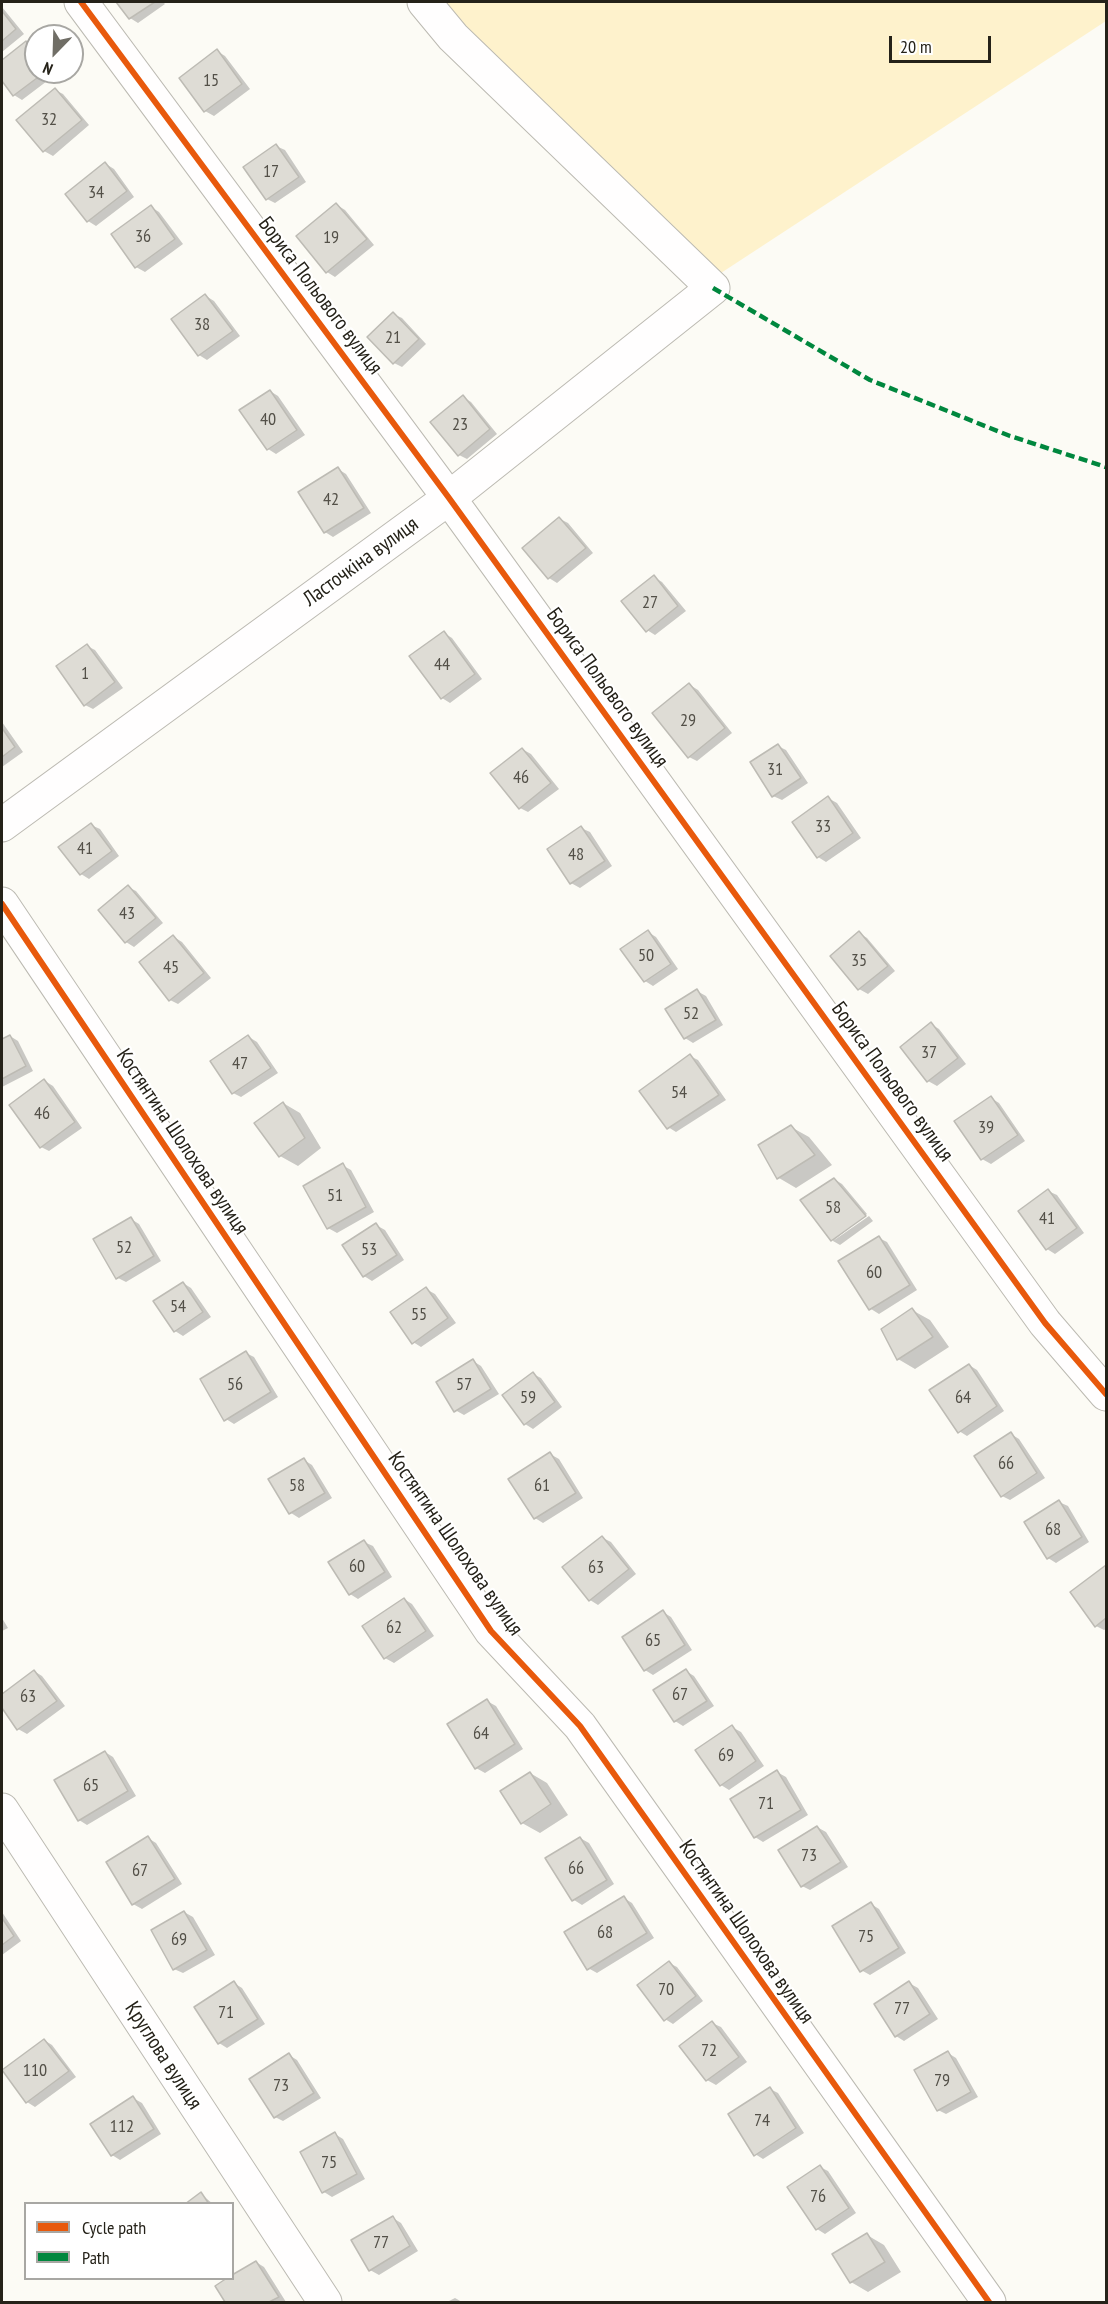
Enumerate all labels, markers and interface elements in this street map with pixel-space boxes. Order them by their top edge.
north arrow [24,24,84,84]
scale bar [892,24,994,62]
text: 20 m [900,35,932,58]
text: N [40,58,56,80]
house number: 15 [203,70,219,92]
house number: 32 [41,109,57,131]
house number: 17 [263,161,279,183]
house number: 34 [88,182,104,204]
street label: Бориса Польового вулиця [253,212,387,380]
house number: 36 [135,226,151,248]
house number: 19 [323,227,339,249]
house number: 38 [194,314,210,336]
house number: 21 [385,327,401,349]
house number: 40 [260,409,276,431]
house number: 23 [452,414,468,436]
house number: 42 [323,489,339,511]
street label: Ласточкіна вулиця [299,512,423,612]
house number: 27 [642,592,658,614]
street label: Бориса Польового вулиця [541,603,673,773]
house number: 44 [434,654,450,676]
house number: 1 [81,663,89,685]
house number: 29 [680,710,696,732]
house number: 31 [767,759,783,781]
house number: 46 [513,767,529,789]
house number: 33 [815,816,831,838]
house number: 41 [77,838,93,860]
house number: 48 [568,844,584,866]
house number: 43 [119,903,135,925]
house number: 50 [638,945,654,967]
house number: 35 [851,950,867,972]
house number: 45 [163,957,179,979]
street label: Бориса Польового вулиця [826,997,958,1167]
house number: 52 [683,1003,699,1025]
house number: 37 [921,1042,937,1064]
street label: Костянтина Шолохова вулиця [110,1044,254,1240]
house number: 47 [232,1053,248,1075]
house number: 54 [671,1082,687,1104]
house number: 46 [34,1103,50,1125]
house number: 39 [978,1117,994,1139]
house number: 51 [327,1185,343,1207]
house number: 58 [825,1197,841,1219]
house number: 41 [1039,1208,1055,1230]
house number: 52 [116,1237,132,1259]
house number: 53 [361,1239,377,1261]
house number: 60 [866,1262,882,1284]
house number: 54 [170,1296,186,1318]
house number: 55 [411,1304,427,1326]
house number: 56 [227,1374,243,1396]
house number: 57 [456,1374,472,1396]
house number: 59 [520,1387,536,1409]
house number: 64 [955,1387,971,1409]
street label: Костянтина Шолохова вулиця [382,1447,528,1641]
house number: 66 [998,1453,1014,1475]
house number: 58 [289,1475,305,1497]
house number: 61 [534,1475,550,1497]
house number: 68 [1045,1519,1061,1541]
house number: 60 [349,1556,365,1578]
house number: 63 [588,1557,604,1579]
house number: 62 [386,1617,402,1639]
house number: 65 [645,1630,661,1652]
house number: 67 [672,1684,688,1706]
house number: 63 [20,1686,36,1708]
house number: 64 [473,1723,489,1745]
house number: 69 [718,1745,734,1767]
house number: 65 [83,1775,99,1797]
house number: 71 [758,1793,774,1815]
street label: Костянтина Шолохова вулиця [673,1835,819,2029]
house number: 73 [801,1845,817,1867]
house number: 66 [568,1858,584,1880]
house number: 67 [132,1860,148,1882]
house number: 68 [597,1922,613,1944]
house number: 75 [858,1926,874,1948]
house number: 69 [171,1929,187,1951]
house number: 70 [658,1979,674,2001]
street label: Круглова вулиця [119,1997,207,2115]
house number: 77 [894,1998,910,2020]
house number: 71 [218,2002,234,2024]
house number: 72 [701,2040,717,2062]
house number: 110 [23,2060,47,2082]
house number: 79 [934,2070,950,2092]
house number: 73 [273,2075,289,2097]
house number: 74 [754,2110,770,2132]
house number: 112 [110,2116,134,2138]
house number: 75 [321,2152,337,2174]
house number: 76 [810,2186,826,2208]
legend [24,2202,234,2280]
text: Cycle path [82,2216,146,2239]
house number: 77 [373,2232,389,2254]
text: Path [82,2246,110,2269]

